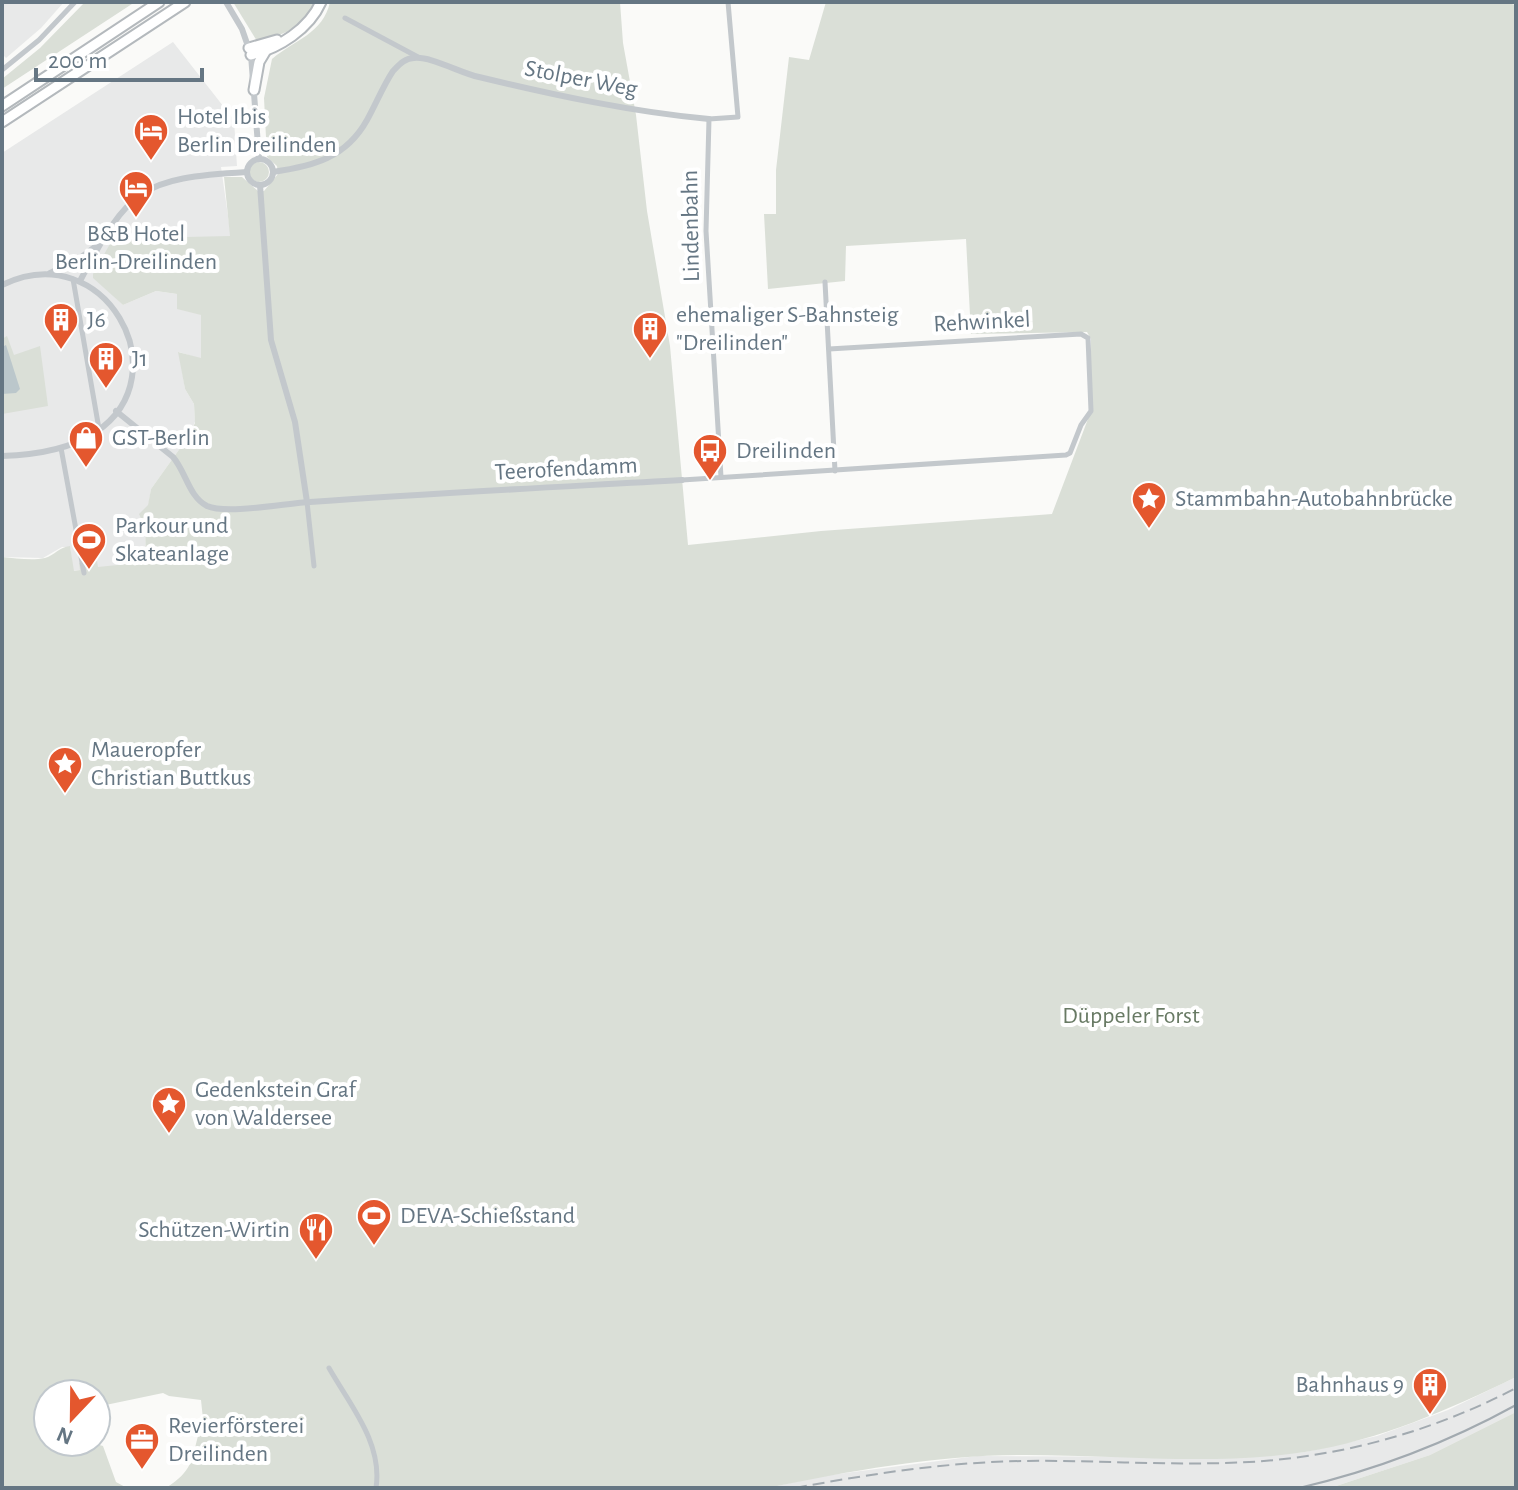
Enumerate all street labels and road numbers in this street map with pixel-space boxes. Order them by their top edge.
street label: Stolper Weg [523,56,640,102]
street label: Lindenbahn [678,170,704,282]
street label: Rehwinkel [933,307,1031,337]
street label: Teerofendamm [494,453,638,485]

